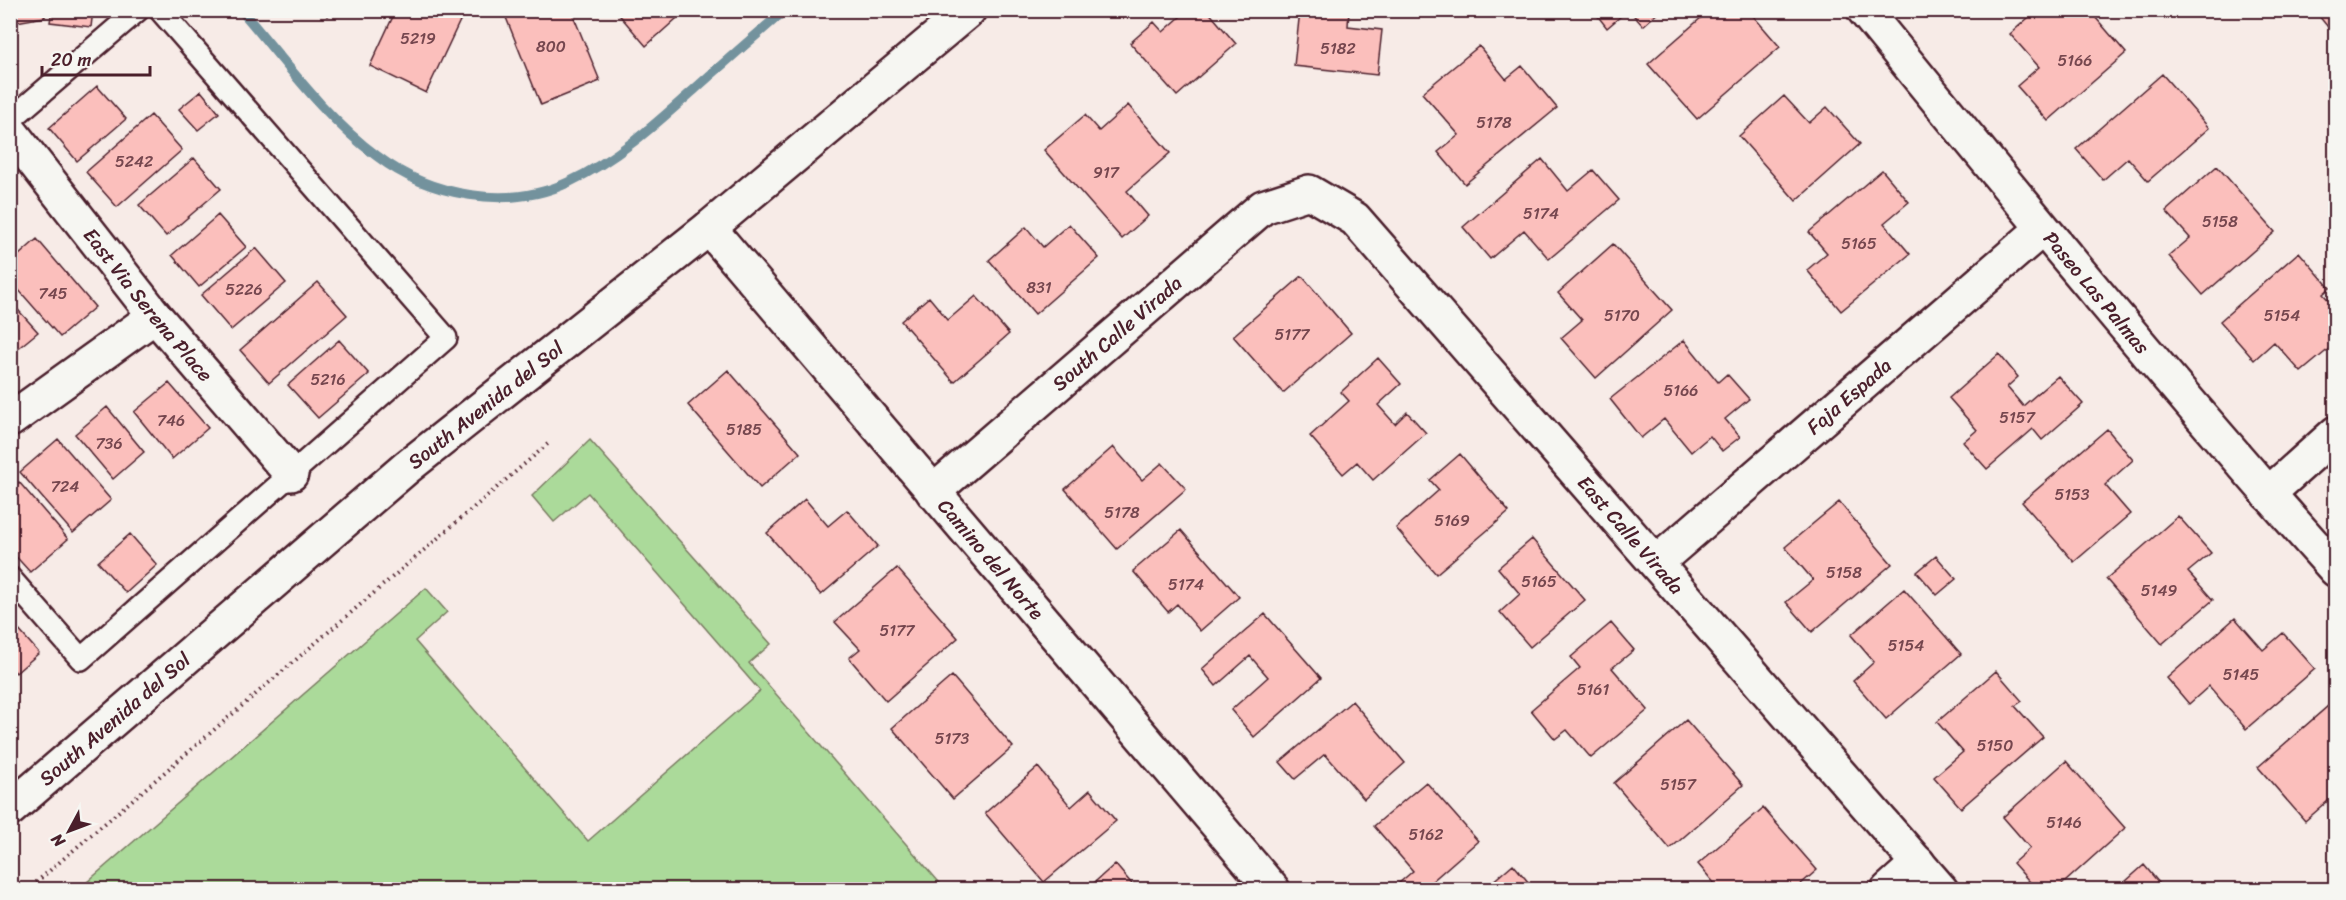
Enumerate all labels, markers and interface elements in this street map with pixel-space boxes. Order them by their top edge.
house number: 5219 [400,24,436,53]
house number: 800 [536,32,566,61]
house number: 5182 [1320,34,1356,63]
scale bar [42,39,150,77]
text: 20 m [51,44,91,76]
house number: 5166 [2058,46,2092,75]
house number: 5178 [1476,108,1512,137]
house number: 5242 [115,147,153,176]
house number: 917 [1093,158,1120,187]
house number: 5174 [1523,199,1559,228]
house number: 5158 [2202,207,2238,236]
street label: East Via Serena Place [74,220,222,390]
street label: Paseo Las Palmas [2034,223,2160,363]
house number: 5165 [1841,229,1877,258]
street label: South Calle Virada [1044,266,1190,400]
house number: 831 [1026,273,1052,302]
house number: 5226 [225,275,263,304]
house number: 745 [39,279,68,308]
house number: 5170 [1604,301,1640,330]
house number: 5154 [2264,301,2300,330]
house number: 5177 [1275,320,1310,349]
street label: South Avenida del Sol [400,331,572,478]
street label: Faja Espada [1798,349,1900,443]
house number: 5216 [311,365,345,394]
house number: 5166 [1664,376,1698,405]
house number: 5157 [1999,403,2036,432]
house number: 746 [157,406,185,435]
house number: 5185 [726,415,762,444]
house number: 736 [95,429,123,458]
street label: East Calle Virada [1568,467,1693,603]
house number: 724 [51,472,79,501]
house number: 5153 [2054,480,2090,509]
street label: Camino del Norte [929,490,1054,628]
house number: 5178 [1104,498,1140,527]
house number: 5169 [1434,506,1470,535]
house number: 5158 [1826,558,1862,587]
house number: 5165 [1521,567,1557,596]
house number: 5174 [1168,570,1204,599]
house number: 5149 [2141,576,2177,605]
house number: 5177 [880,616,915,645]
house number: 5154 [1888,631,1924,660]
street label: South Avenida del Sol [31,642,200,795]
house number: 5145 [2223,660,2259,689]
house number: 5161 [1577,675,1609,704]
house number: 5173 [935,724,969,753]
house number: 5150 [1977,731,2013,760]
house number: 5157 [1660,770,1697,799]
north arrow [39,801,99,861]
house number: 5146 [2046,808,2082,837]
house number: 5162 [1409,820,1443,849]
text: N [43,826,73,855]

